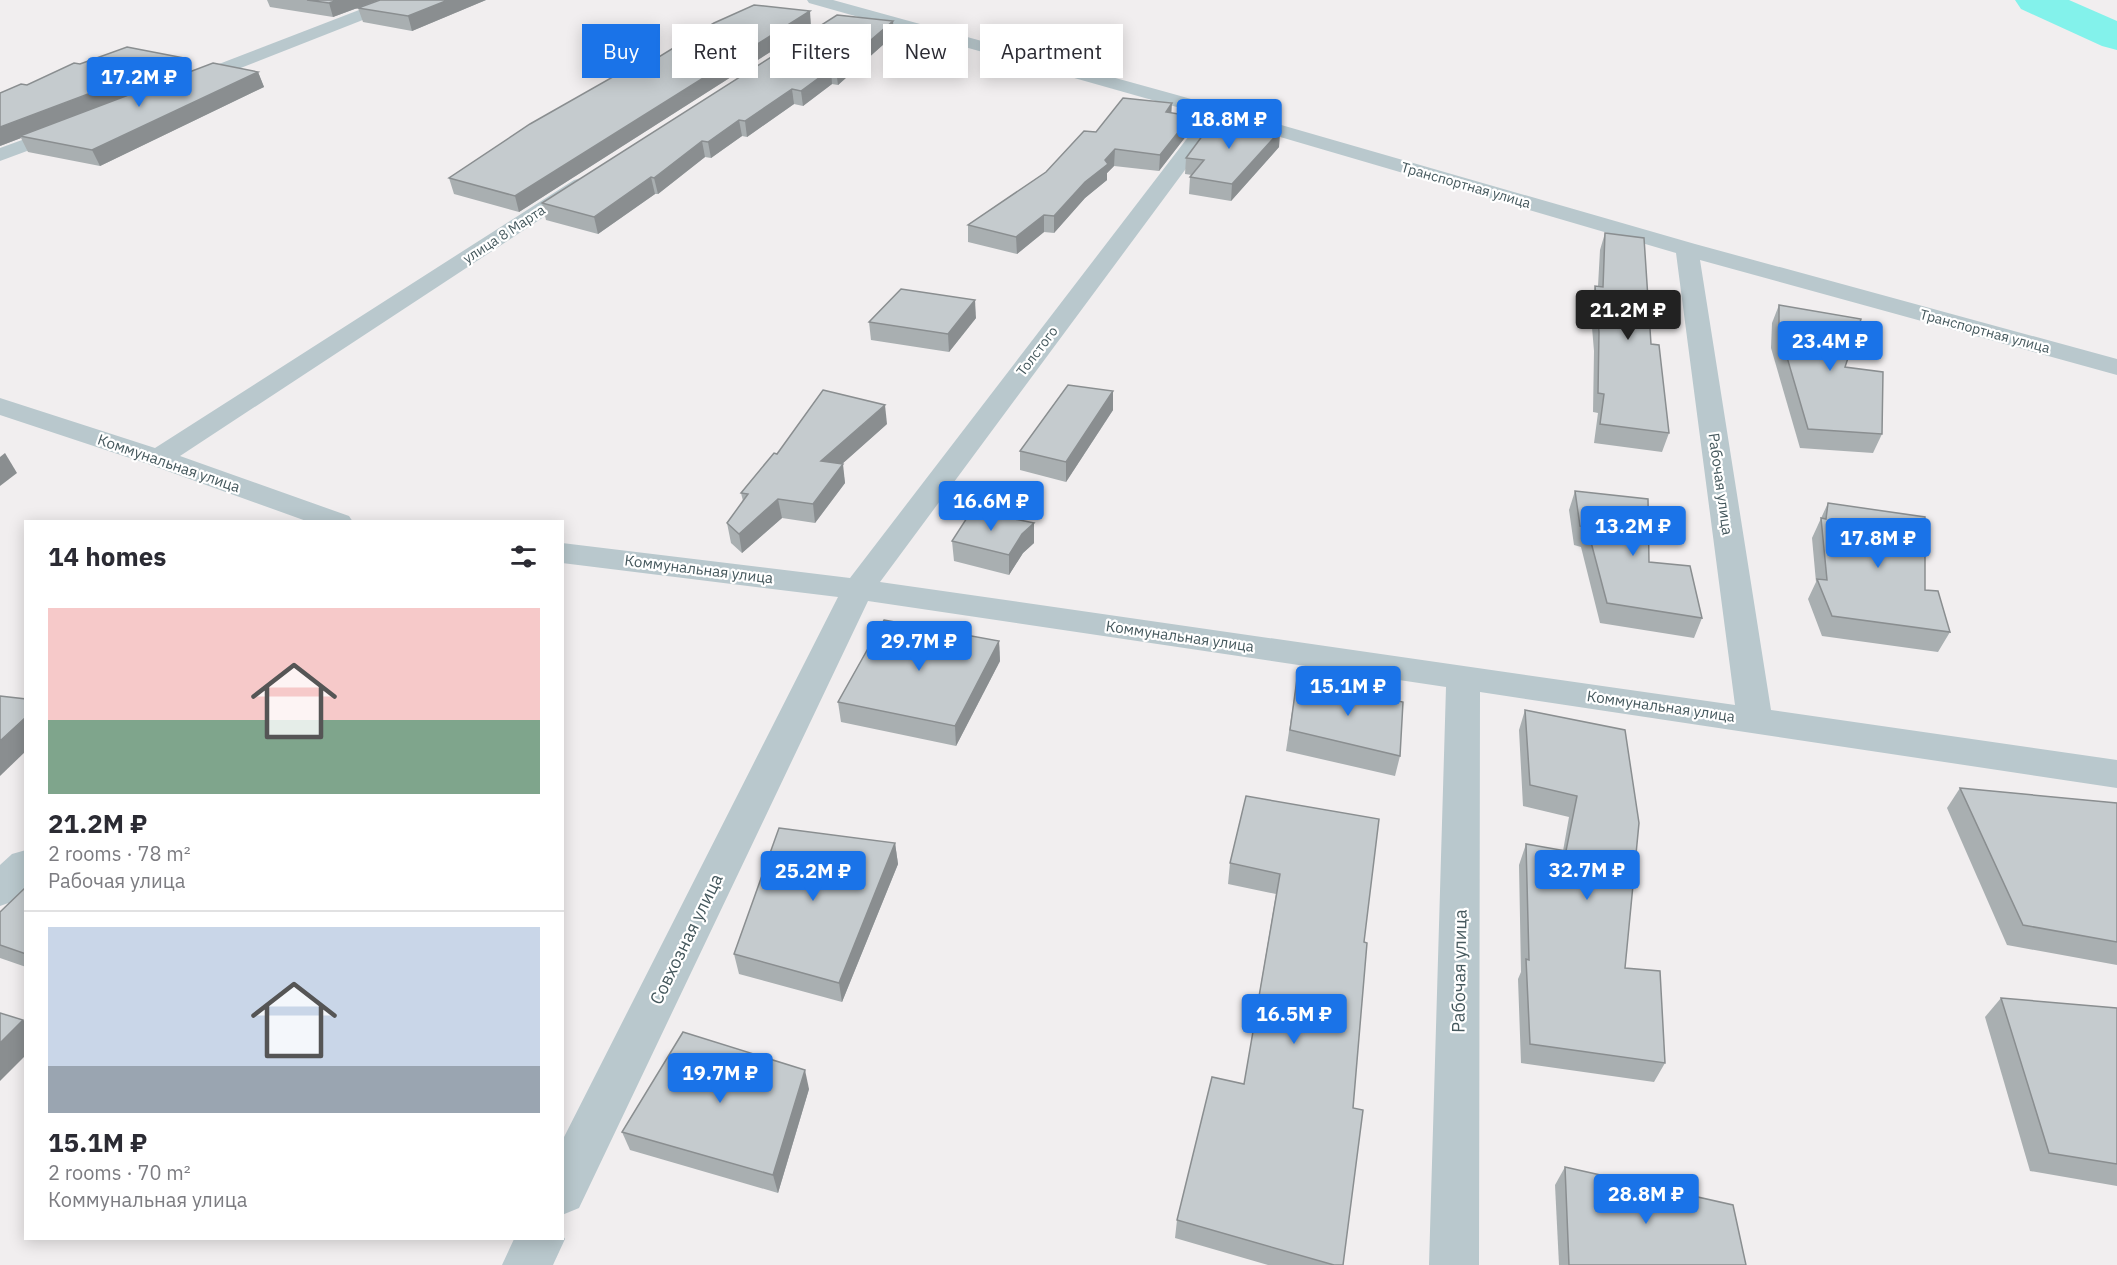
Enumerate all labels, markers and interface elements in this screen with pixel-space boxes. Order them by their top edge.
chip: Buy [582,24,660,78]
chip: Rent [672,24,758,78]
chip: Filters [770,24,871,78]
chip: New [883,24,968,78]
chip: Apartment [980,24,1123,78]
pin: 17.2M ₽ [84,57,194,108]
text: 17.2M ₽ [101,63,177,90]
pin: 18.8M ₽ [1174,99,1284,150]
text: 18.8M ₽ [1191,105,1267,132]
street label: Транспортная улица [1399,158,1533,212]
street label: улица 8 Марта [459,200,549,267]
pin: 21.2M ₽ [1573,290,1683,341]
text: 21.2M ₽ [1590,296,1666,323]
street label: Транспортная улица [1918,305,2053,357]
pin: 23.4M ₽ [1775,321,1885,372]
street label: Толстого [1012,322,1062,380]
text: 23.4M ₽ [1792,327,1868,354]
street label: Коммунальная улица [95,430,243,496]
street label: Рабочая улица [1704,432,1738,536]
pin: 16.6M ₽ [936,481,1046,532]
text: 16.6M ₽ [953,487,1029,514]
pin: 13.2M ₽ [1578,506,1688,557]
text: 13.2M ₽ [1595,512,1671,539]
pin: 17.8M ₽ [1823,518,1933,569]
text: 17.8M ₽ [1840,524,1916,551]
text: 14 homes [48,539,166,573]
icon: filters [507,540,540,573]
street label: Коммунальная улица [624,550,774,588]
street label: Коммунальная улица [1105,616,1255,656]
pin: 29.7M ₽ [864,621,974,672]
text: 29.7M ₽ [881,627,957,654]
icon: home [240,647,348,755]
pin: 15.1M ₽ [1293,666,1403,717]
text: 15.1M ₽ [1310,672,1386,699]
street label: Коммунальная улица [1586,686,1736,726]
text: 21.2M ₽ [48,806,147,840]
text: 2 rooms · 78 m² [48,840,191,867]
pin: 32.7M ₽ [1532,850,1642,901]
pin: 25.2M ₽ [758,851,868,902]
text: 32.7M ₽ [1549,856,1625,883]
text: 25.2M ₽ [775,857,851,884]
text: Рабочая улица [48,867,185,894]
street label: Совхозная улица [644,869,728,1008]
street label: Рабочая улица [1446,909,1472,1033]
icon: home [240,966,348,1074]
pin: 16.5M ₽ [1239,994,1349,1045]
text: 16.5M ₽ [1256,1000,1332,1027]
pin: 19.7M ₽ [665,1053,775,1104]
text: 19.7M ₽ [682,1059,758,1086]
text: 15.1M ₽ [48,1125,147,1159]
text: 2 rooms · 70 m² [48,1159,191,1186]
pin: 28.8M ₽ [1591,1174,1701,1225]
text: 28.8M ₽ [1608,1180,1684,1207]
text: Коммунальная улица [48,1186,247,1213]

